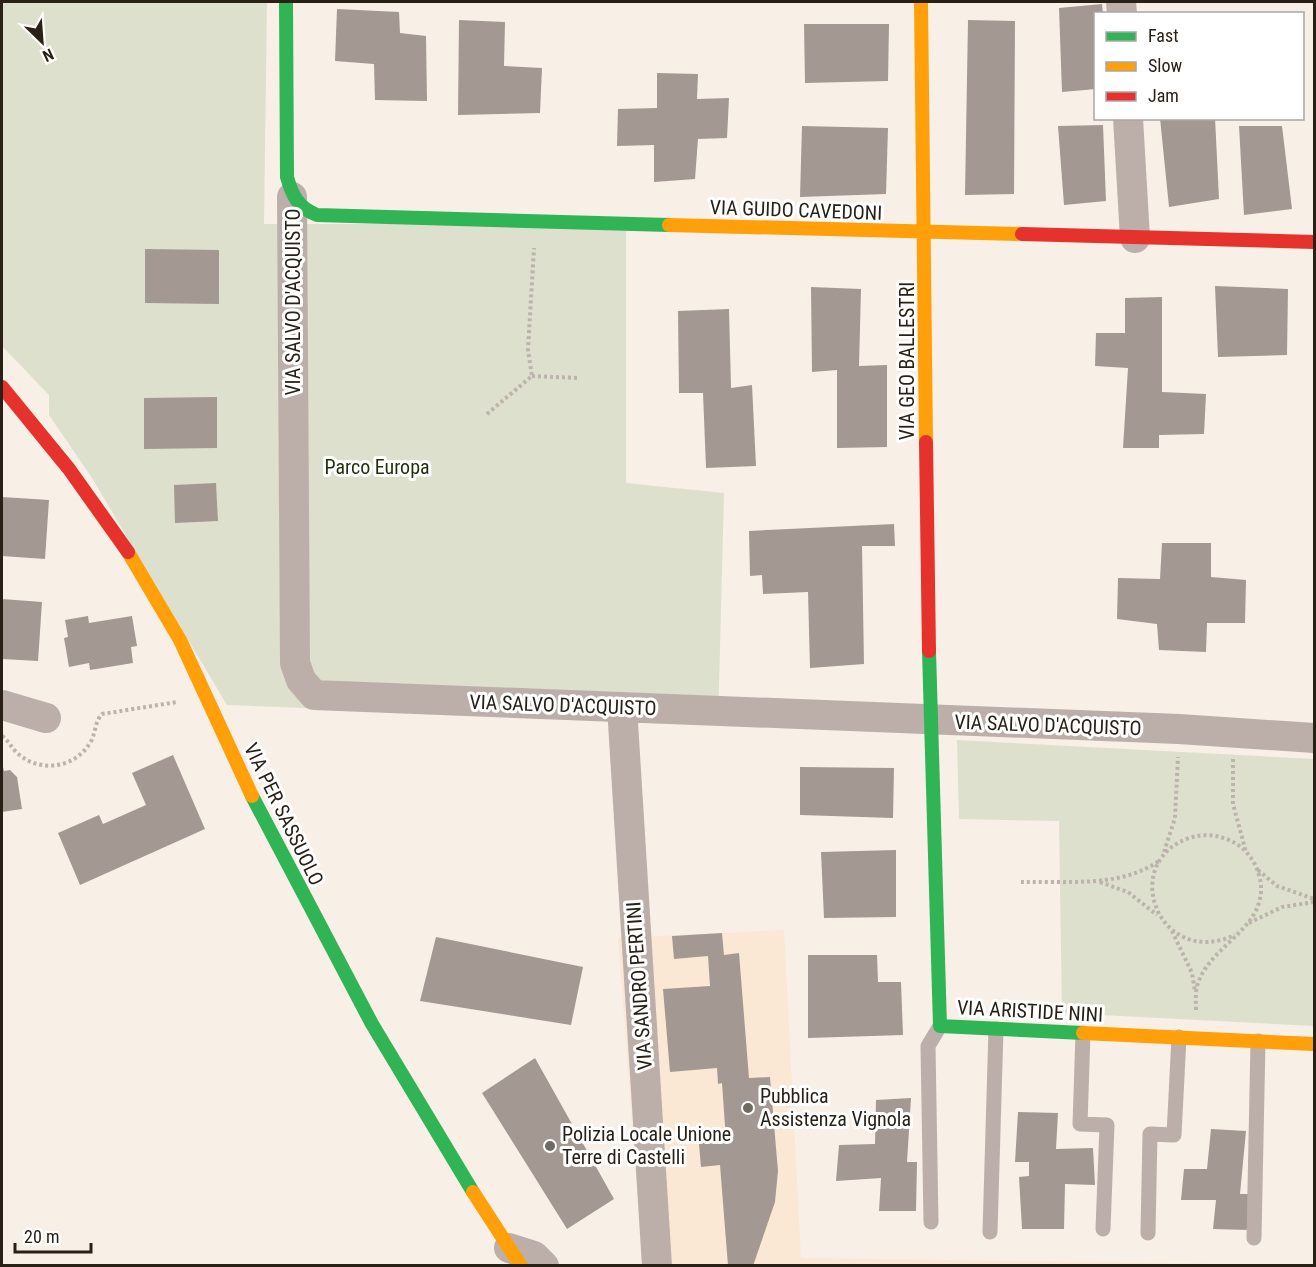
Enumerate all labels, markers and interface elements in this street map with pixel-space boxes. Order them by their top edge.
north arrow [12,12,72,72]
legend [1094,12,1304,120]
text: Fast [1148,25,1179,46]
text: N [40,44,57,66]
text: Slow [1148,55,1183,76]
text: Jam [1148,85,1179,106]
street label: VIA GUIDO CAVEDONI [709,195,883,225]
street label: VIA SALVO D'ACQUISTO [281,208,305,396]
street label: VIA GEO BALLESTRI [895,282,919,440]
park label: Parco Europa [324,455,430,479]
street label: VIA SALVO D'ACQUISTO [469,690,657,720]
street label: VIA SALVO D'ACQUISTO [954,710,1142,740]
street label: VIA PER SASSUOLO [239,739,329,889]
street label: VIA SANDRO PERTINI [621,901,657,1071]
street label: VIA ARISTIDE NINI [956,995,1104,1027]
place label: Pubblica Assistenza Vignola [760,1084,911,1131]
marker: Pubblica Assistenza Vignola [741,1101,755,1115]
place label: Polizia Locale Unione Terre di Castelli [562,1122,731,1169]
marker: Polizia Locale Unione Terre di Castelli [543,1139,557,1153]
scale bar [15,1216,92,1254]
text: 20 m [24,1226,59,1247]

